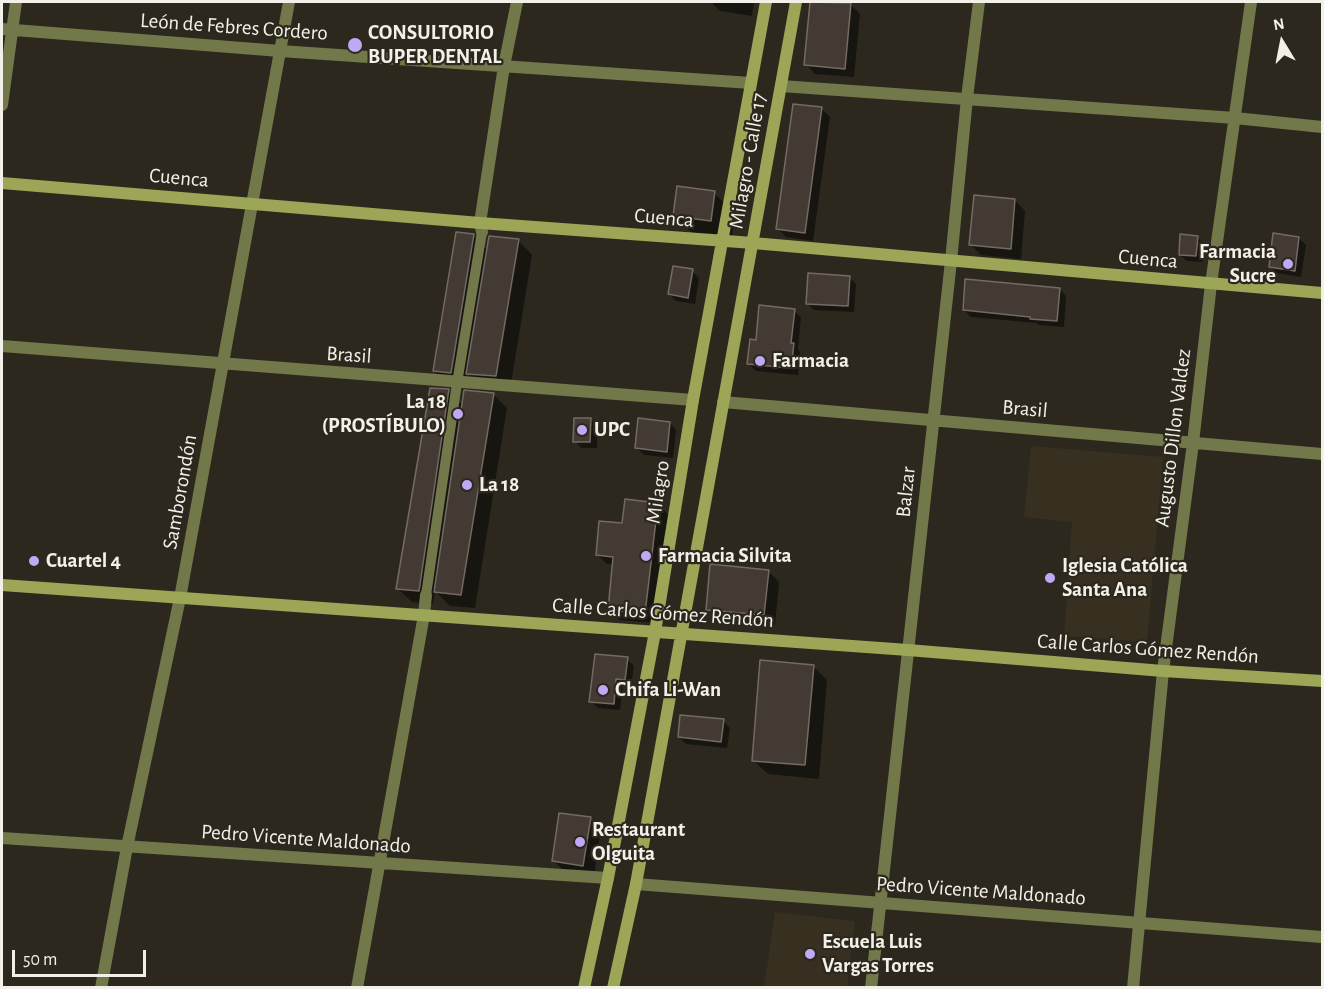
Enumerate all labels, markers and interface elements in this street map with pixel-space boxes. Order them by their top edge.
street label: León de Febres Cordero [139,8,329,46]
north arrow [1252,12,1312,72]
text: N [1272,15,1286,33]
place label: CONSULTORIO BUPER DENTAL [368,20,501,70]
marker: CONSULTORIO BUPER DENTAL [346,36,364,54]
street label: Milagro - Calle 17 [724,91,772,231]
street label: Cuenca [148,163,210,193]
street label: Cuenca [633,203,695,233]
place label: Farmacia Sucre [1199,239,1276,289]
street label: Cuenca [1117,244,1179,274]
marker: Farmacia Sucre [1281,257,1295,271]
street label: Brasil [325,341,373,369]
street label: Augusto Dillon Valdez [1150,347,1196,529]
place label: Farmacia [772,348,849,374]
marker: Farmacia [753,354,767,368]
place label: La 18 (PROSTÍBULO) [322,389,446,439]
street label: Brasil [1001,394,1049,424]
marker: La 18 (PROSTÍBULO) [451,407,465,421]
place label: UPC [594,417,630,443]
marker: UPC [575,423,589,437]
street label: Samborondón [158,433,202,551]
street label: Milagro [641,459,675,525]
street label: Balzar [891,465,921,519]
place label: La 18 [479,472,519,498]
marker: La 18 [460,478,474,492]
place label: Farmacia Silvita [658,543,792,569]
place label: Cuartel 4 [46,548,121,574]
marker: Farmacia Silvita [639,549,653,563]
place label: Iglesia Católica Santa Ana [1062,553,1188,603]
marker: Cuartel 4 [27,554,41,568]
marker: Iglesia Católica Santa Ana [1043,571,1057,585]
street label: Calle Carlos Gómez Rendón [551,593,775,633]
street label: Calle Carlos Gómez Rendón [1036,629,1260,669]
place label: Chifa Li-Wan [615,677,721,703]
marker: Chifa Li-Wan [596,683,610,697]
place label: Restaurant Olguita [592,817,685,867]
street label: Pedro Vicente Maldonado [200,819,412,859]
marker: Restaurant Olguita [573,835,587,849]
street label: Pedro Vicente Maldonado [875,871,1087,911]
place label: Escuela Luis Vargas Torres [822,929,934,979]
scale bar [15,938,148,976]
marker: Escuela Luis Vargas Torres [803,947,817,961]
text: 50 m [23,951,57,969]

